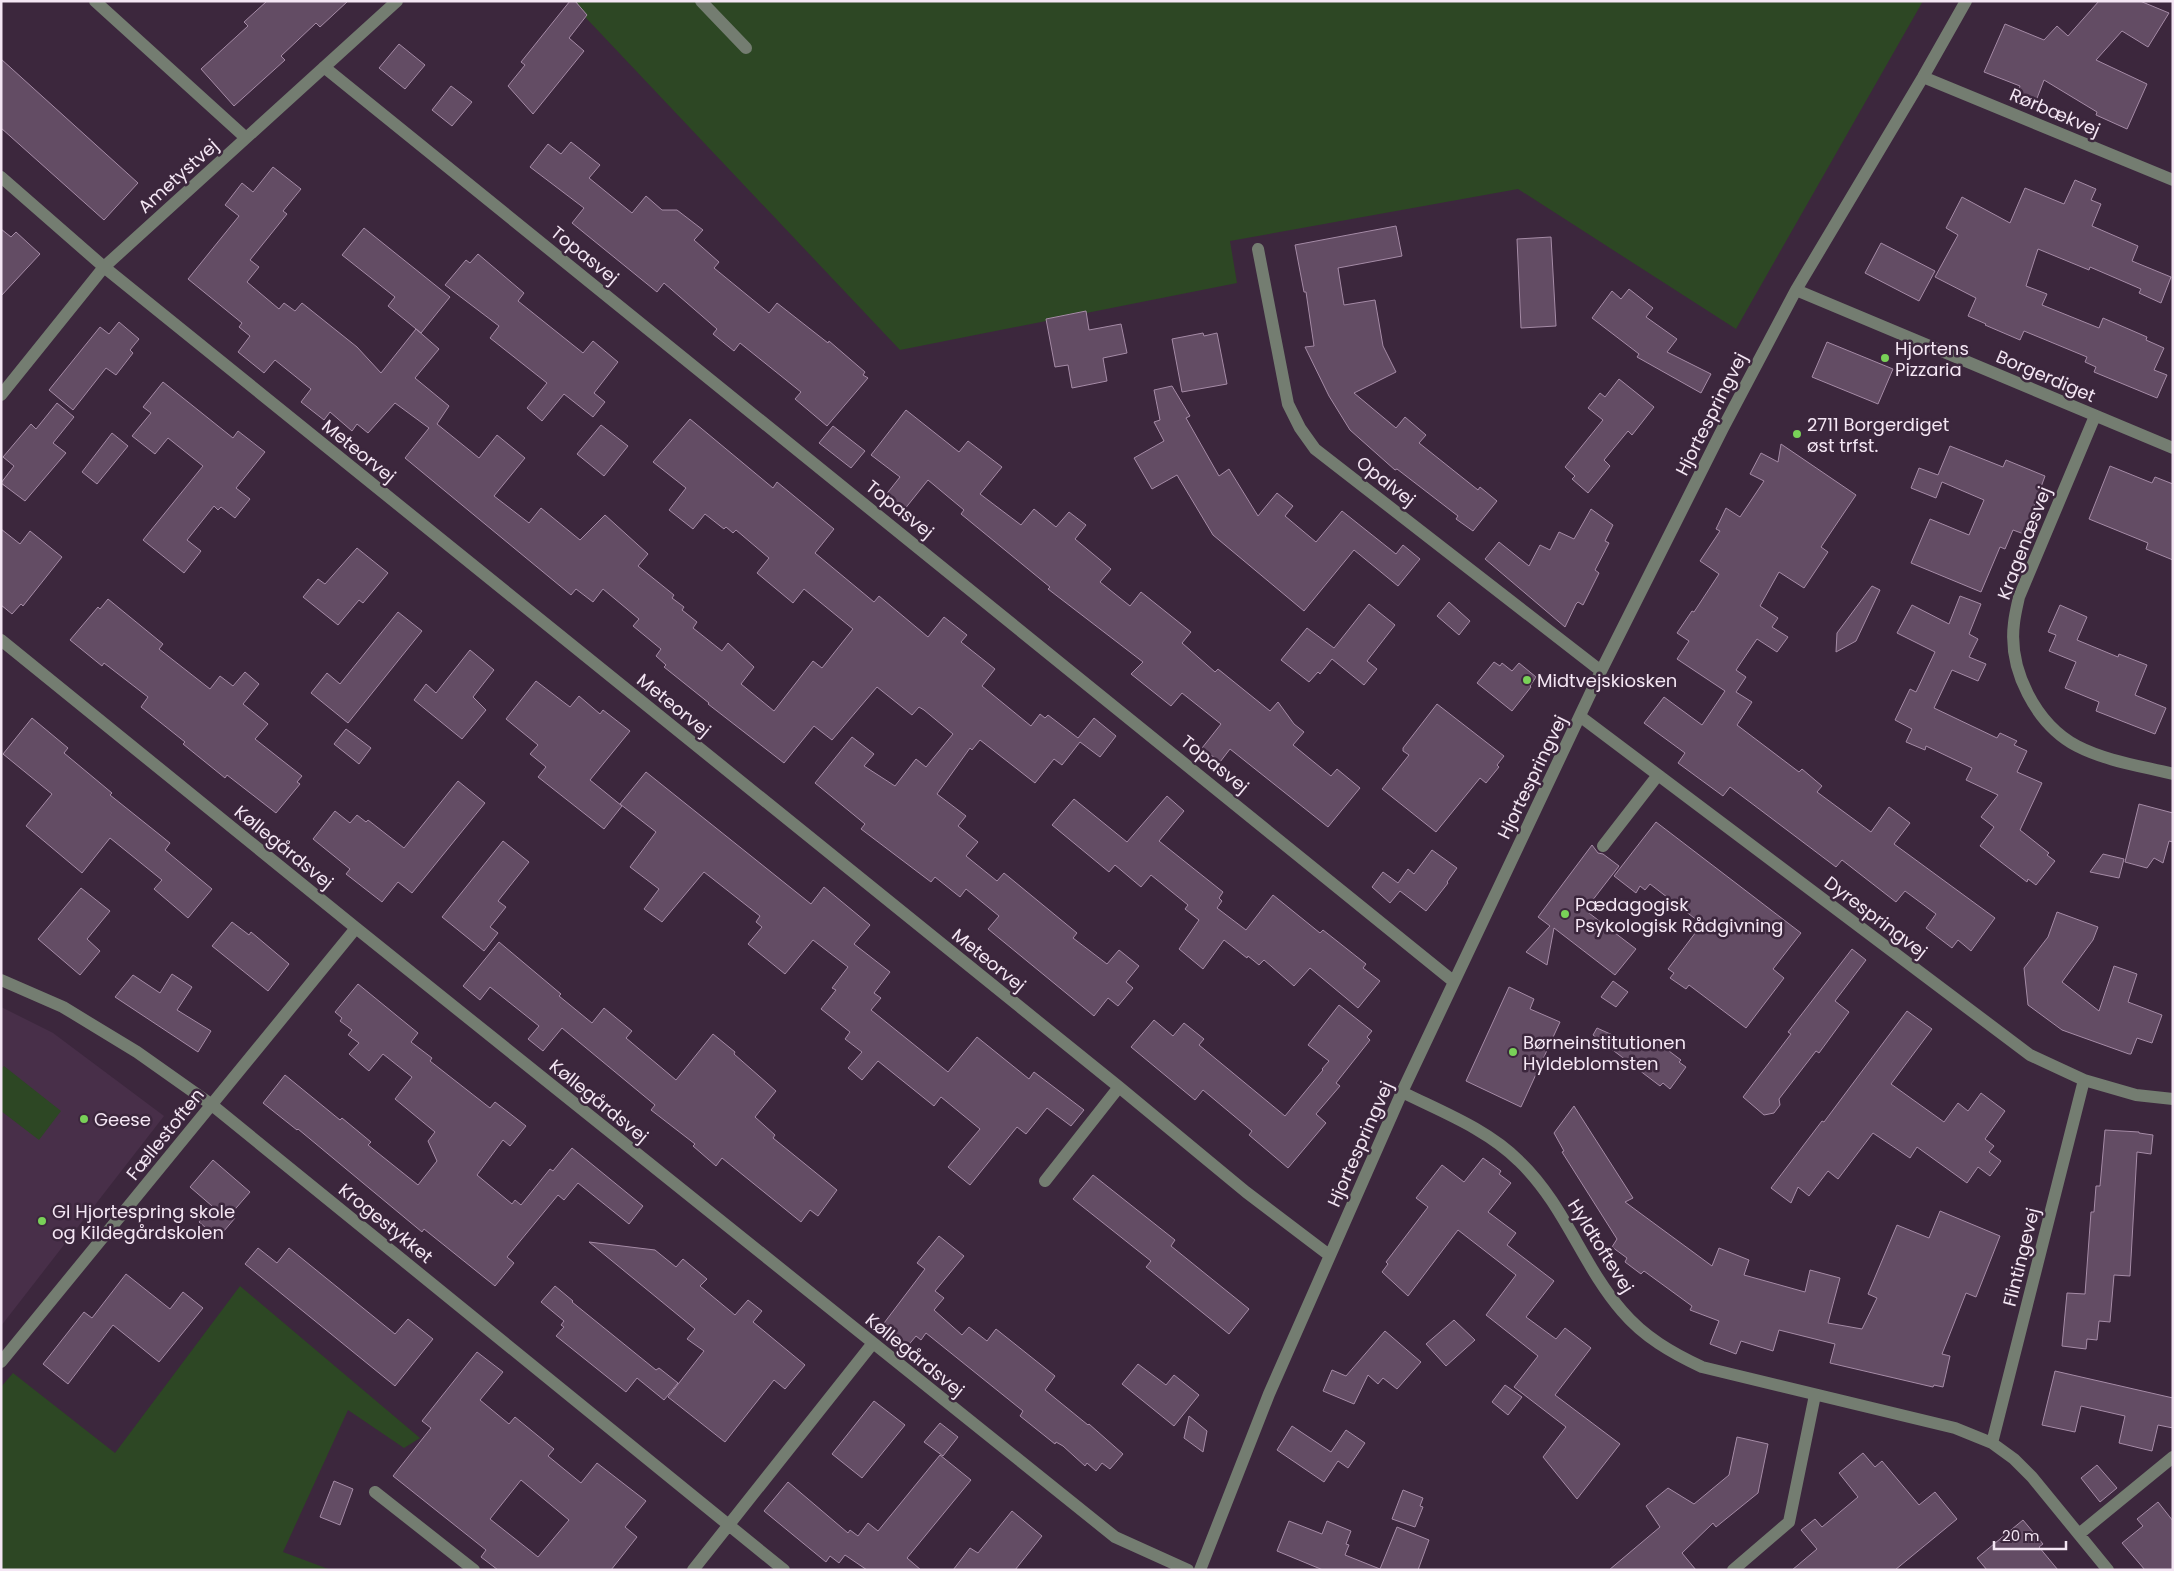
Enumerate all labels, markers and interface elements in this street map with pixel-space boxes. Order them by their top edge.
street label: Rørbækvej [2006,82,2104,142]
street label: Ametystvej [132,133,224,219]
street label: Topasvej [546,220,624,290]
place label: Hjortens Pizzaria [1895,336,1969,382]
street label: Borgerdiget [1992,344,2100,408]
street label: Hjortespringvej [1669,348,1753,480]
marker: Hjortens Pizzaria [1879,352,1891,364]
place label: 2711 Borgerdiget øst trfst. [1807,412,1949,458]
street label: Meteorvej [317,413,401,489]
marker: 2711 Borgerdiget øst trfst. [1791,428,1803,440]
street label: Opalvej [1351,450,1421,512]
street label: Topasvej [861,474,939,544]
street label: Kragenæsvej [1991,483,2057,603]
street label: Meteorvej [632,667,716,743]
place label: Midtvejskiosken [1537,668,1677,693]
marker: Midtvejskiosken [1521,674,1533,686]
street label: Hjortespringvej [1491,711,1573,843]
street label: Topasvej [1176,729,1254,799]
street label: Køllegårdsvej [229,799,339,895]
street label: Dyrespringvej [1819,870,1933,964]
place label: Pædagogisk Psykologisk Rådgivning [1575,892,1783,938]
marker: Pædagogisk Psykologisk Rådgivning [1559,908,1571,920]
street label: Meteorvej [947,922,1031,998]
place label: Børneinstitutionen Hyldeblomsten [1523,1030,1686,1076]
marker: Børneinstitutionen Hyldeblomsten [1507,1046,1519,1058]
street label: Køllegårdsvej [544,1053,654,1149]
street label: Hjortespringvej [1321,1077,1399,1211]
street label: Fællestoften [120,1083,210,1185]
place label: Geese [94,1107,151,1132]
marker: Geese [78,1113,90,1125]
street label: Krogestykket [334,1177,438,1269]
street label: Hyldtoftevej [1562,1194,1640,1298]
place label: Gl Hjortespring skole og Kildegårdskolen [52,1199,235,1245]
street label: Flintingevej [1997,1205,2045,1309]
marker: Gl Hjortespring skole og Kildegårdskolen [36,1215,48,1227]
street label: Køllegårdsvej [860,1307,970,1403]
scale bar [1994,1518,2066,1550]
text: 20 m [2002,1525,2040,1546]

